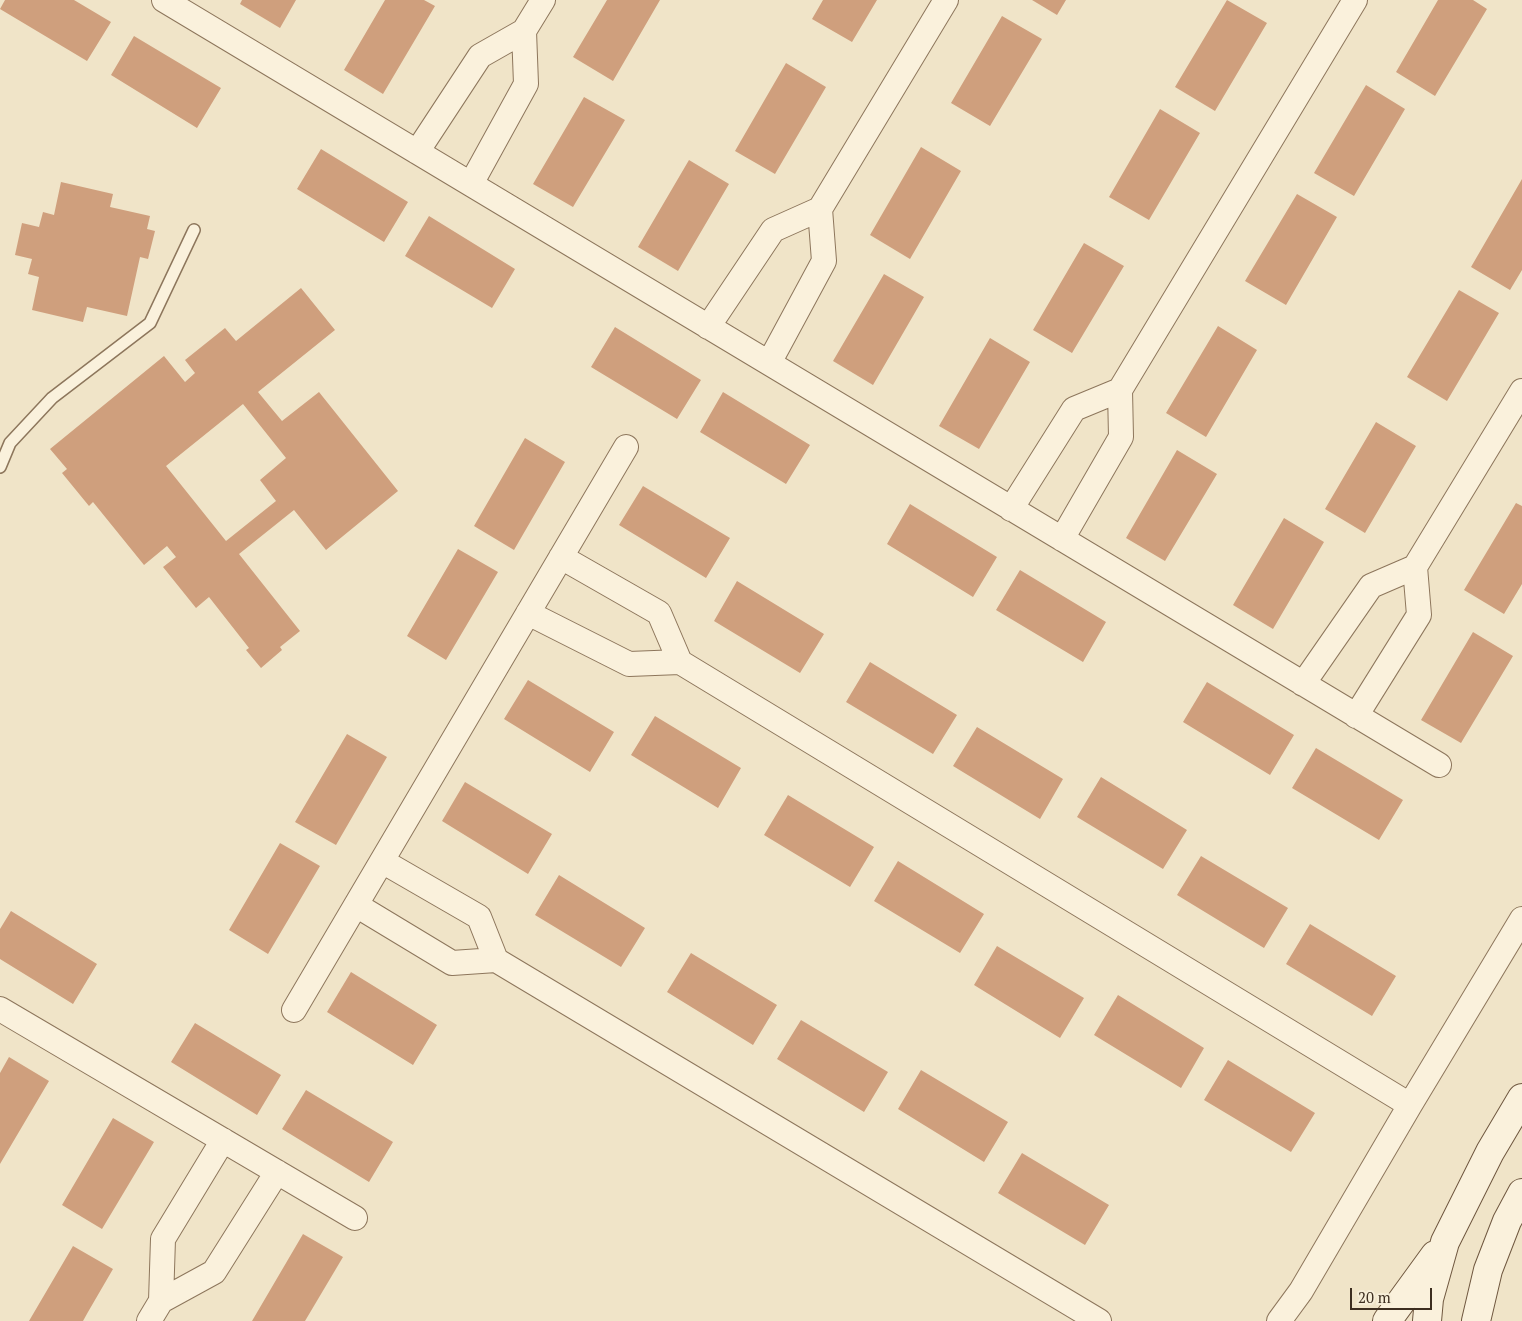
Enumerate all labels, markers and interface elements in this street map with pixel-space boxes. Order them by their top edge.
scale bar [1352,1278,1434,1310]
text: 20 m [1358,1287,1391,1307]

